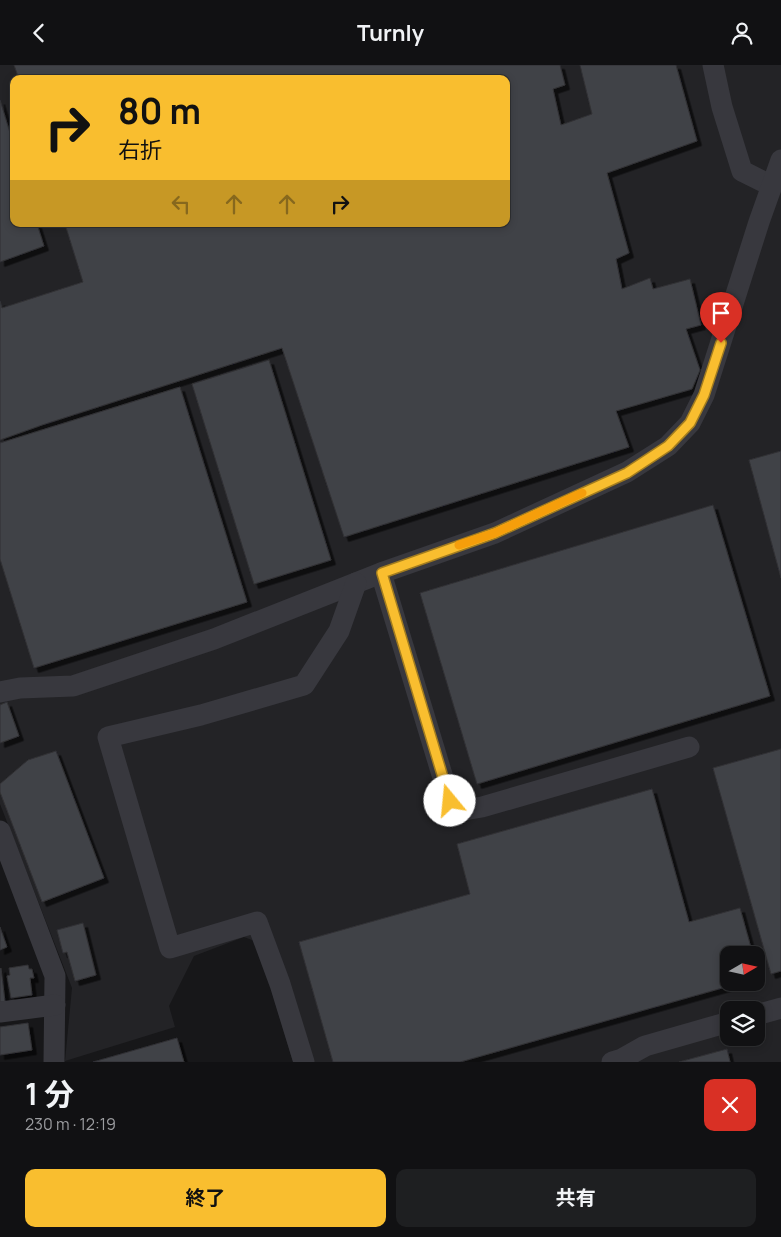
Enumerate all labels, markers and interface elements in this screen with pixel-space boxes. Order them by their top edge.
text: Turnly [357,18,424,48]
icon: back [25,19,53,47]
icon: person [728,19,756,47]
text: 80 m [118,87,201,135]
icon: right [35,95,100,160]
text: 右折 [118,135,162,165]
icon: left [167,190,195,218]
icon: ahead [220,190,248,218]
icon: ahead [273,190,301,218]
icon: right [326,190,354,218]
pin [700,292,742,343]
icon: arrive [707,299,735,327]
position arrow [423,774,475,826]
north arrow [720,946,765,991]
map controls [720,946,765,1046]
button: layers [720,1001,765,1046]
text: 1 分 [25,1073,74,1114]
button: close [704,1079,756,1131]
text: 230 m · 12:19 [25,1113,116,1135]
button: 終了 [25,1169,386,1227]
button: 共有 [396,1169,756,1227]

